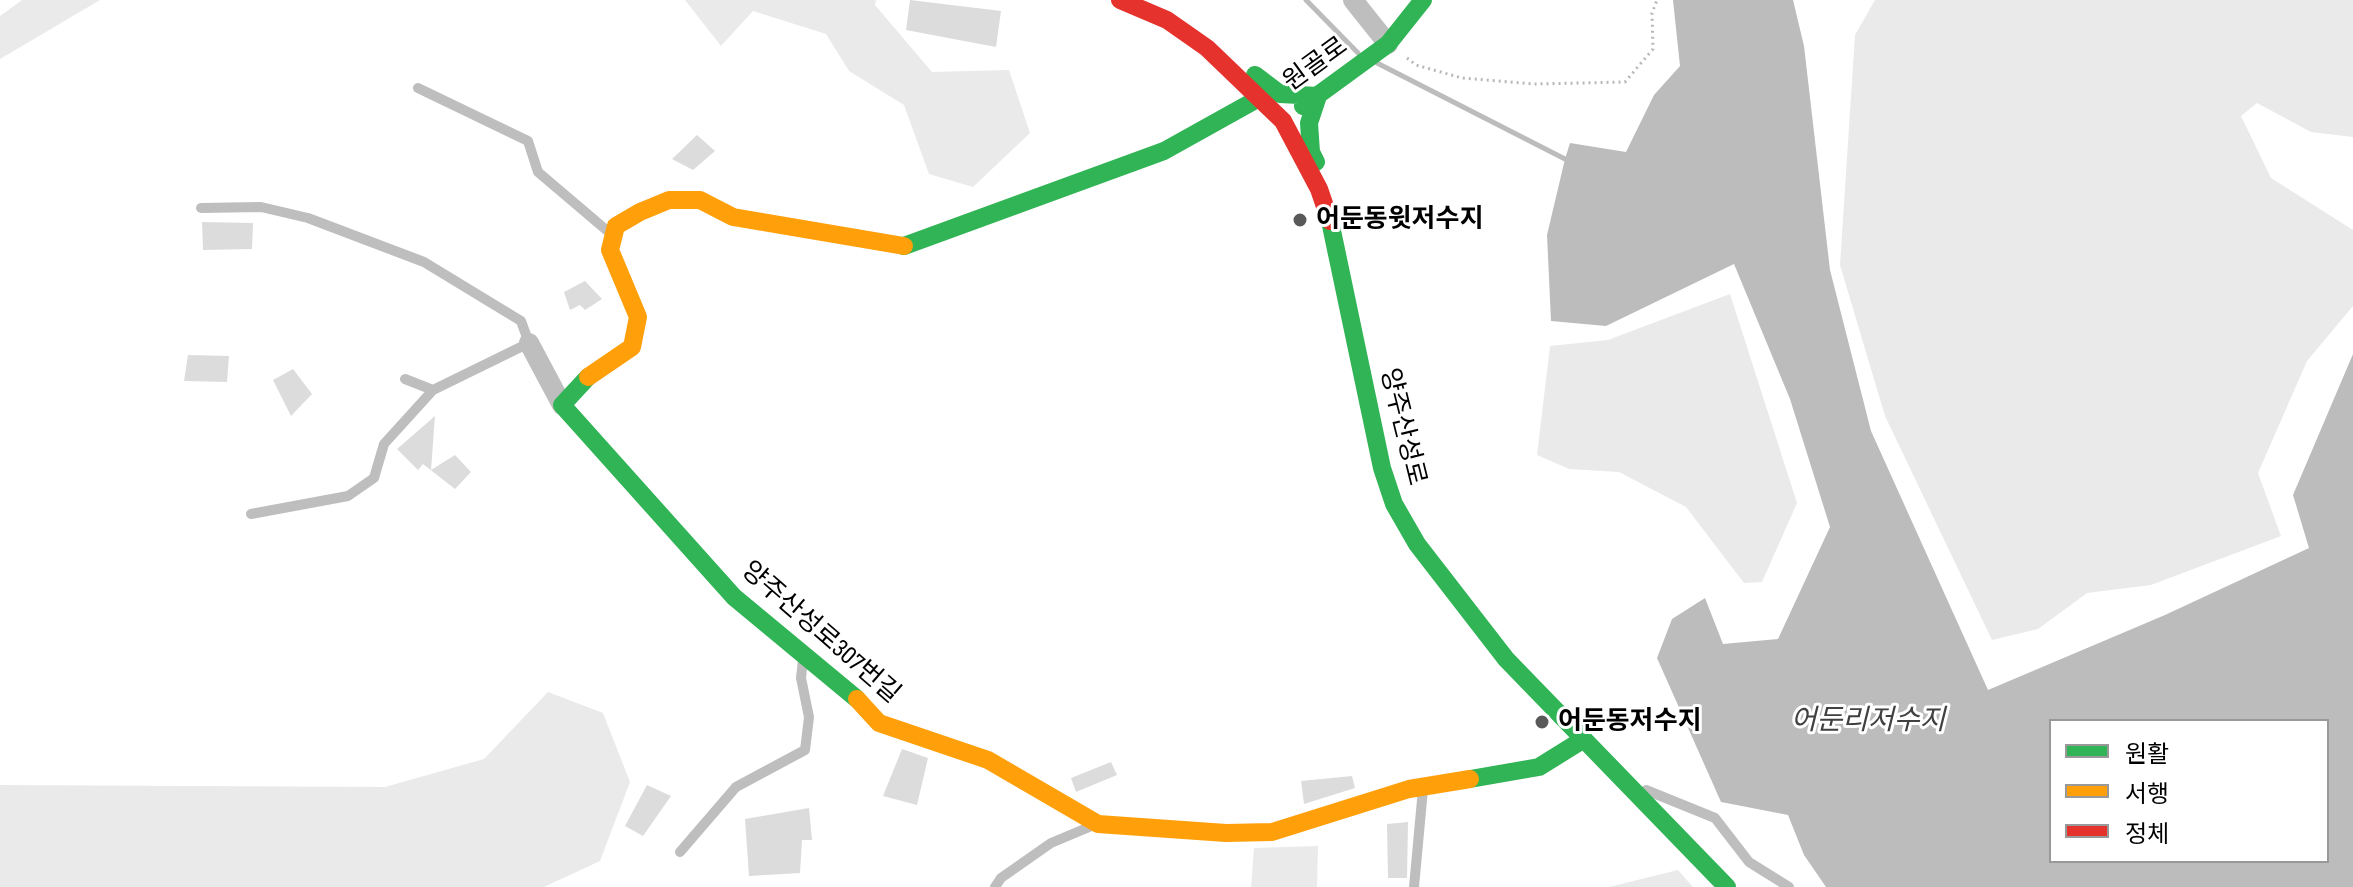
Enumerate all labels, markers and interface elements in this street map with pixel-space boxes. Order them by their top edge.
street label: 원골로 [1278,31,1354,99]
place label: 어둔동윗저수지 [1316,204,1483,236]
marker: 어둔동윗저수지 [1291,211,1309,229]
street label: 양주산성로 [1372,365,1432,489]
street label: 양주산성로307번길 [734,556,906,710]
water label: 어둔리저수지 [1791,705,1945,739]
place label: 어둔동저수지 [1558,706,1702,738]
marker: 어둔동저수지 [1533,713,1551,731]
legend [2049,719,2329,863]
text: 원활 [2125,740,2169,769]
text: 서행 [2125,780,2169,809]
text: 정체 [2125,820,2169,849]

